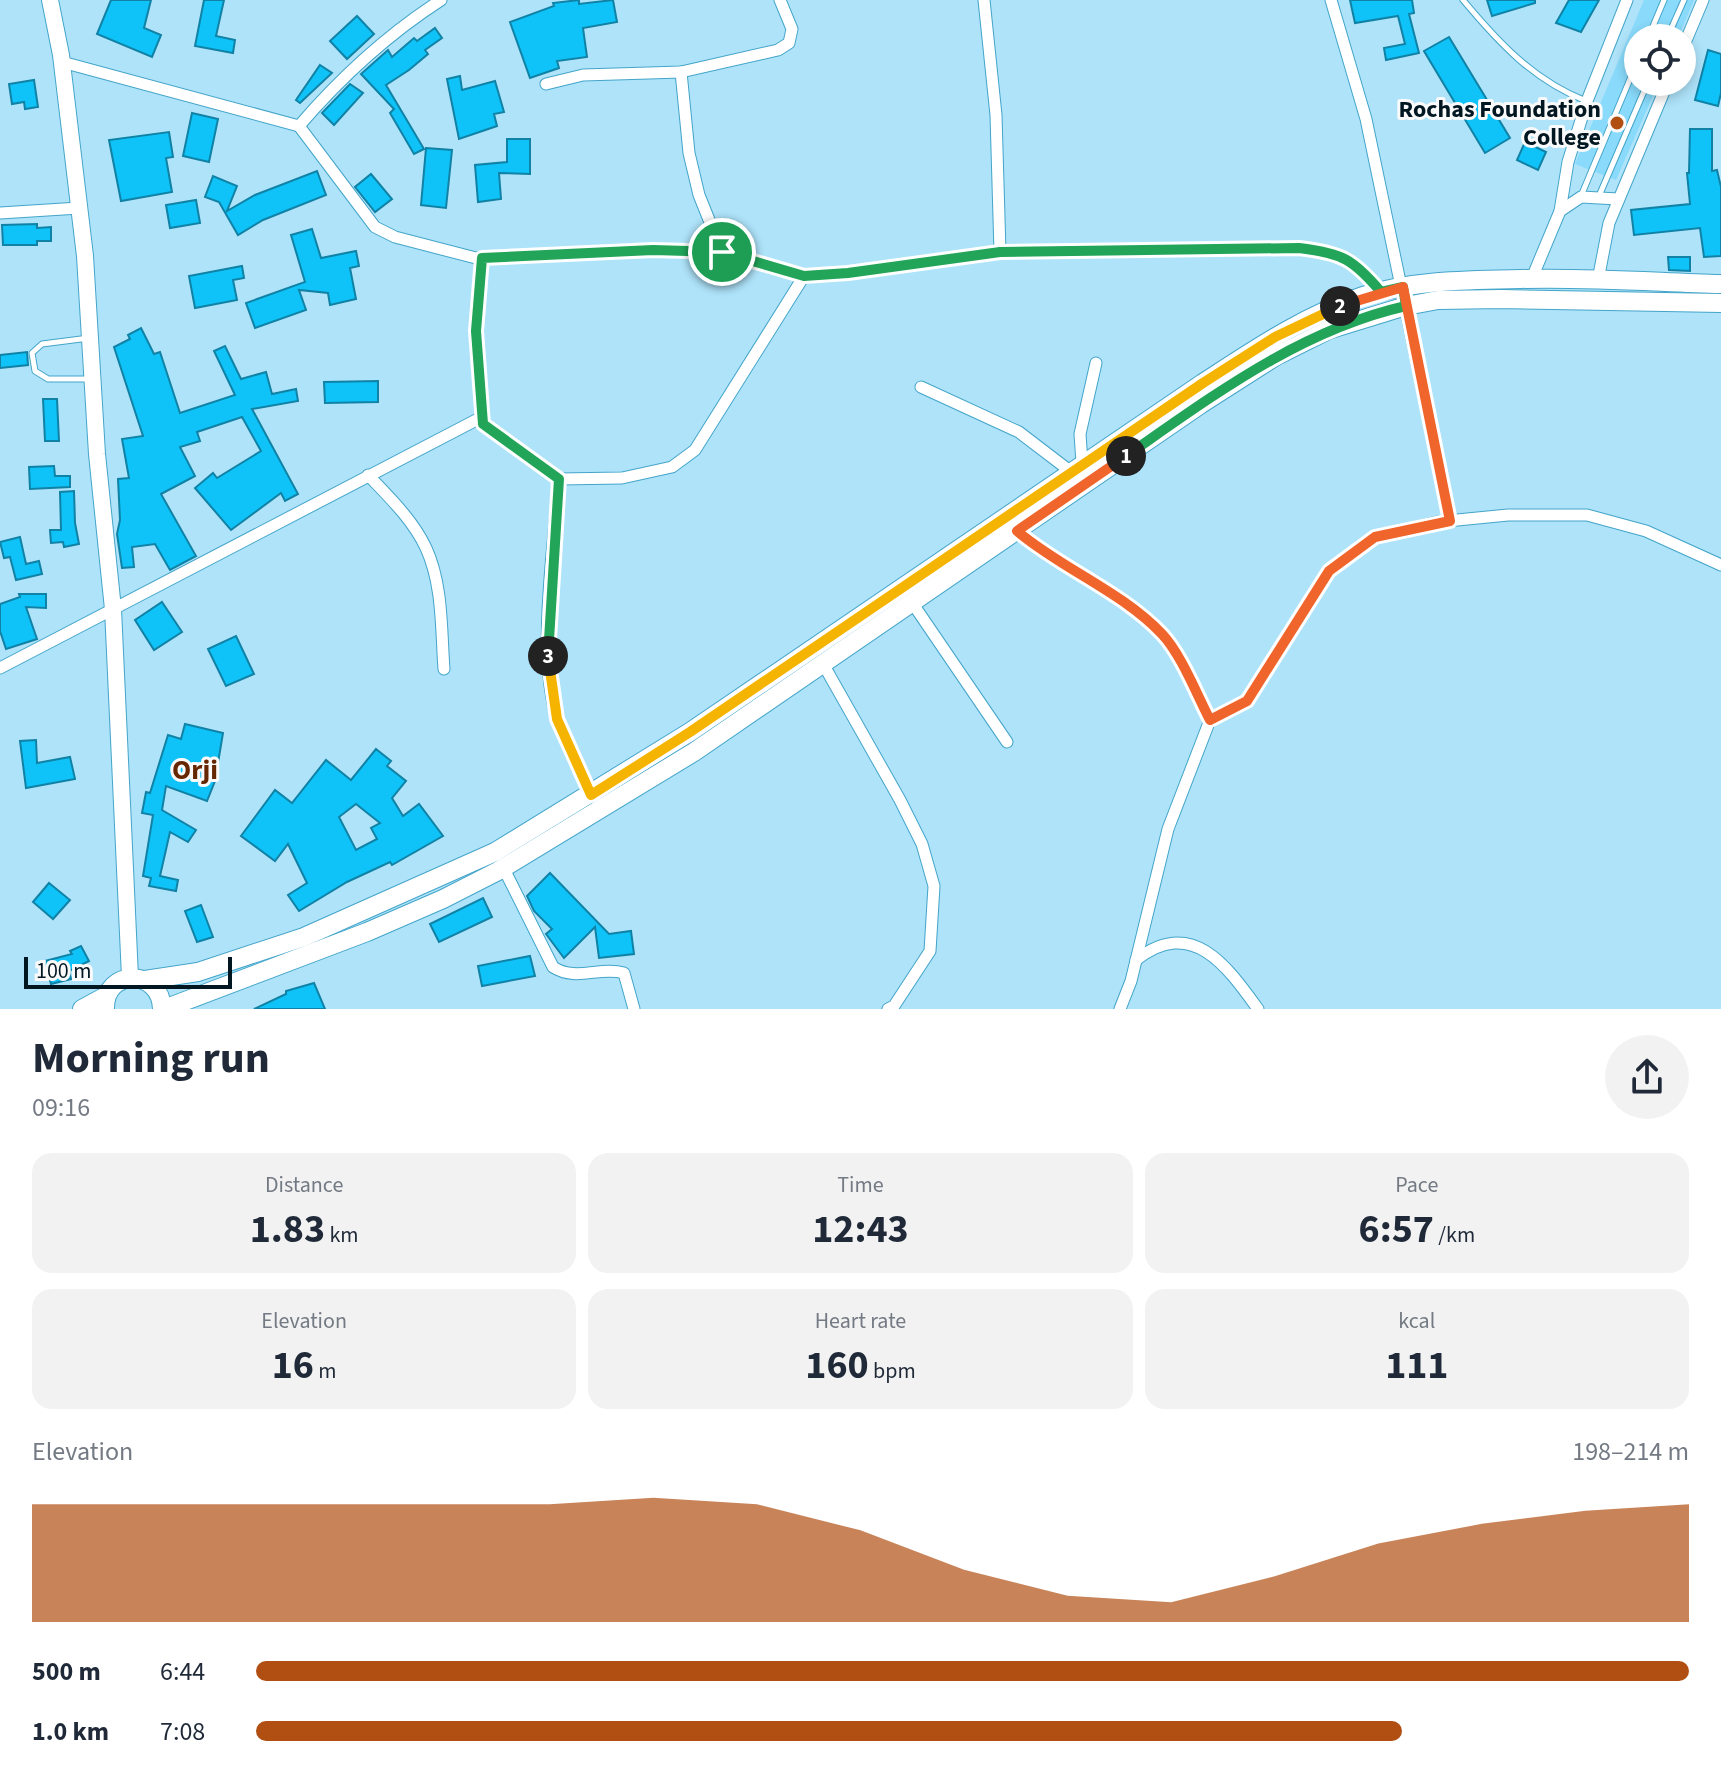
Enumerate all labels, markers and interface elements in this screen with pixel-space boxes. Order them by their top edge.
map controls [1624,24,1696,96]
button: locate [1624,24,1696,96]
place label: Rochas Foundation College [1399,92,1601,155]
marker: Rochas Foundation College [1608,114,1626,132]
pin [688,218,756,286]
icon: arrive [700,230,744,274]
pin: 2 [1320,286,1360,326]
text: 2 [1334,290,1346,322]
pin: 1 [1106,436,1146,476]
text: 1 [1120,440,1132,472]
pin: 3 [528,636,568,676]
text: 3 [542,640,554,672]
district label: Orji [172,750,218,790]
scale bar [24,953,232,989]
text: 100 m [36,955,91,987]
text: Morning run [32,1027,270,1090]
button: share [1605,1035,1689,1119]
text: 09:16 [32,1089,90,1126]
text: Distance [265,1169,343,1201]
text: Time [837,1169,884,1201]
text: Pace [1395,1169,1438,1201]
text: 1.83 [250,1201,325,1258]
text: 12:43 [812,1201,909,1258]
text: 6:57 [1359,1201,1434,1258]
text: km [325,1219,359,1251]
text: /km [1434,1219,1475,1251]
text: Elevation [261,1305,347,1337]
text: Heart rate [815,1305,906,1337]
text: kcal [1398,1305,1435,1337]
text: 16 [272,1337,314,1394]
text: 160 [805,1337,869,1394]
text: 111 [1385,1337,1449,1394]
text: m [314,1355,337,1387]
text: bpm [869,1355,916,1387]
text: Elevation [32,1433,133,1470]
text: 198–214 m [1572,1433,1689,1470]
text: 500 m [32,1653,101,1690]
text: 6:44 [160,1653,205,1690]
text: 1.0 km [32,1713,109,1750]
text: 7:08 [160,1713,205,1750]

